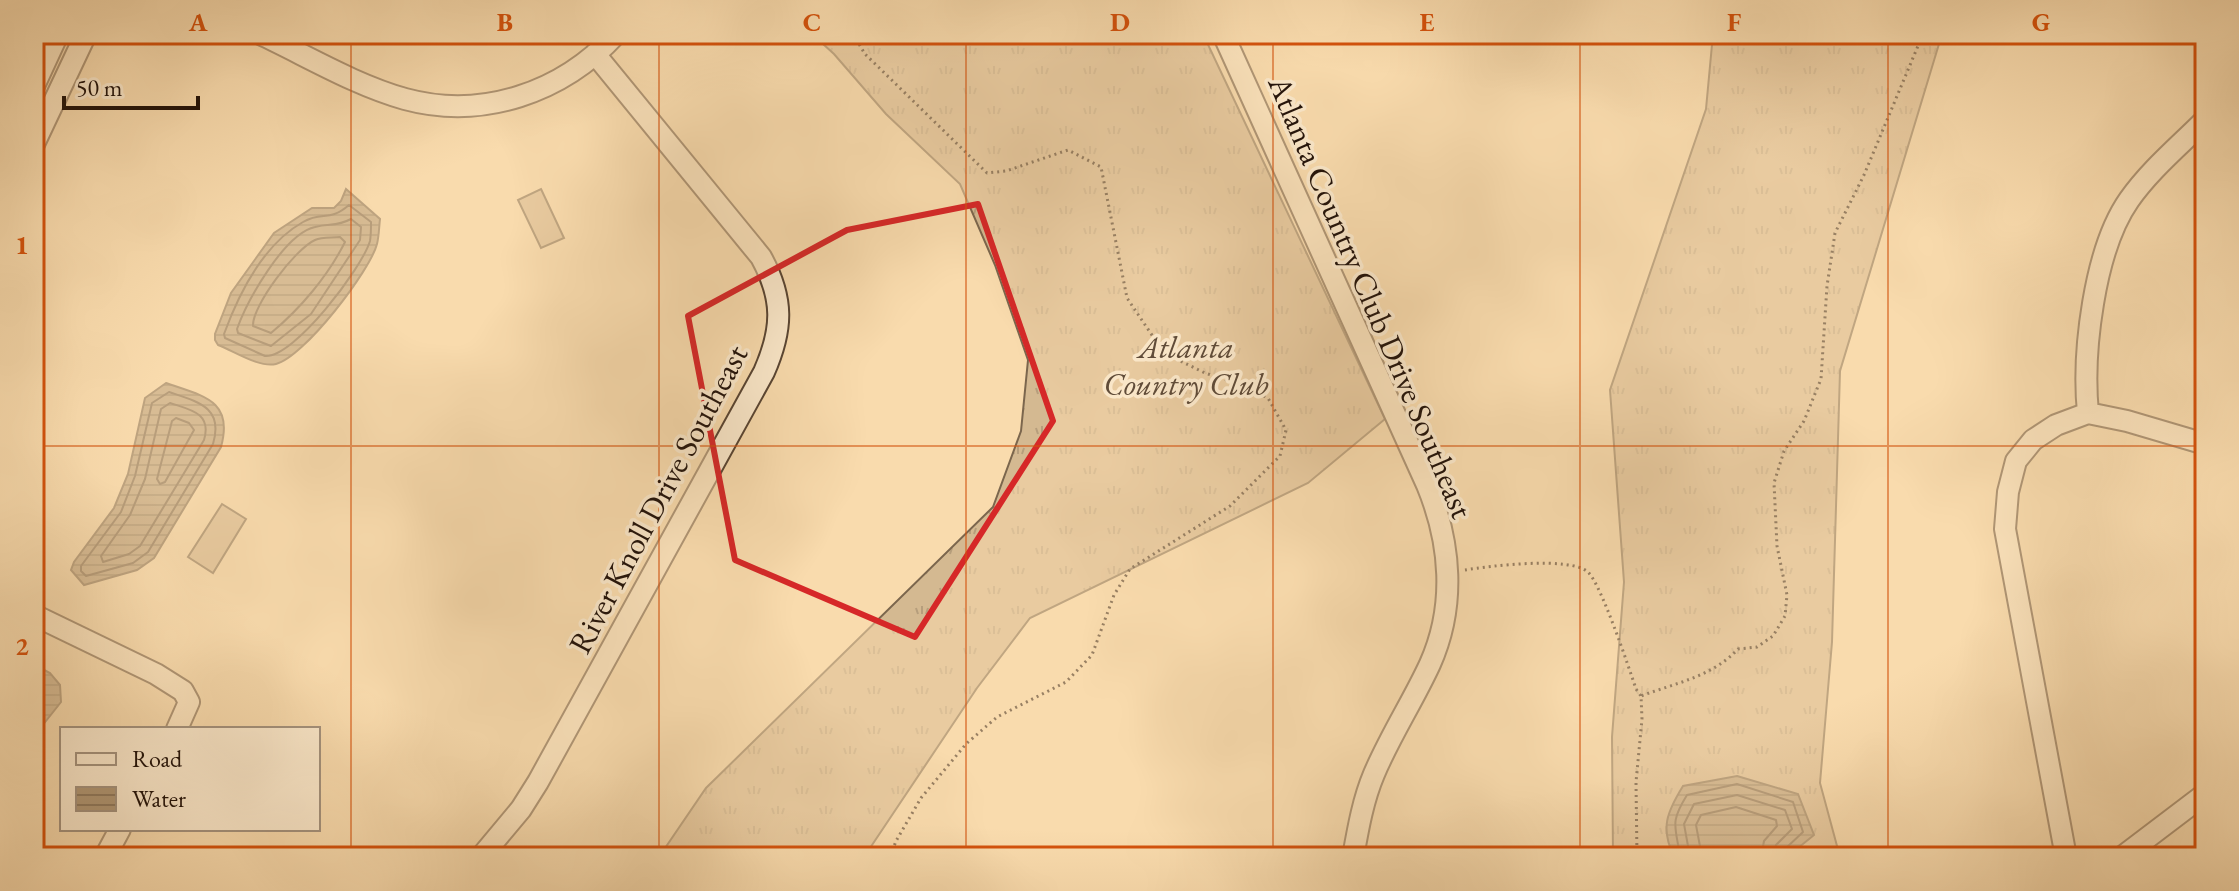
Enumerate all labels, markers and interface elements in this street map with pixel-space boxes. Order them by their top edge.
text: A [188,5,208,39]
text: B [497,5,513,39]
text: C [803,5,821,39]
text: D [1110,5,1130,39]
text: E [1420,5,1435,39]
text: F [1727,5,1741,39]
text: G [2032,5,2051,39]
scale bar [64,60,198,110]
street label: Atlanta Country Club Drive Southeast [1258,68,1483,525]
text: 50 m [76,72,123,103]
text: 1 [15,228,29,262]
park label: Atlanta Country Club [1103,326,1269,405]
street label: River Knoll Drive Southeast [559,337,757,661]
text: 2 [15,629,29,663]
legend [60,727,320,831]
text: Road [132,743,183,774]
text: Water [132,783,186,814]

